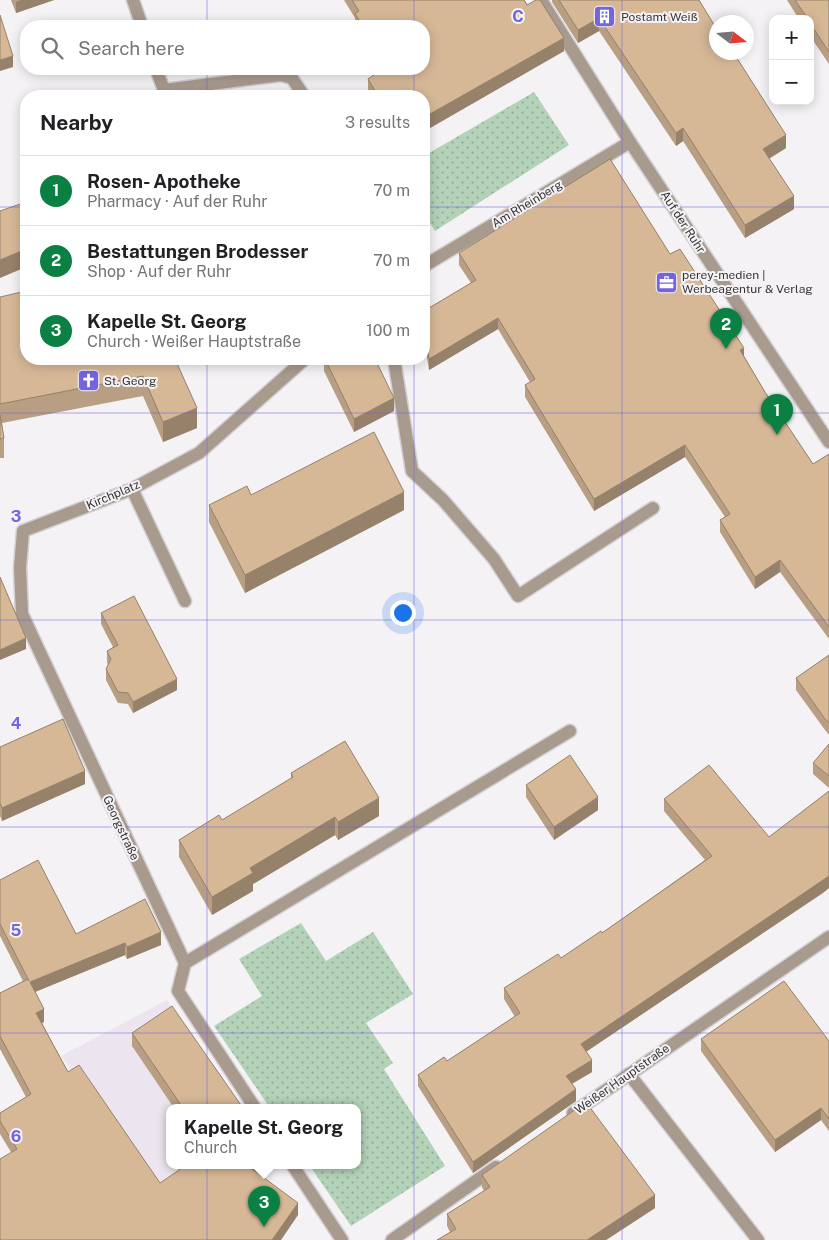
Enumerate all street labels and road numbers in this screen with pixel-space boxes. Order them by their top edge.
street label: Am Rheinberg [489,178,565,230]
street label: Auf der Ruhr [658,188,708,256]
street label: Kirchplatz [84,477,142,513]
street label: Georgstraße [100,793,142,863]
street label: Weißer Hauptstraße [572,1041,672,1117]

